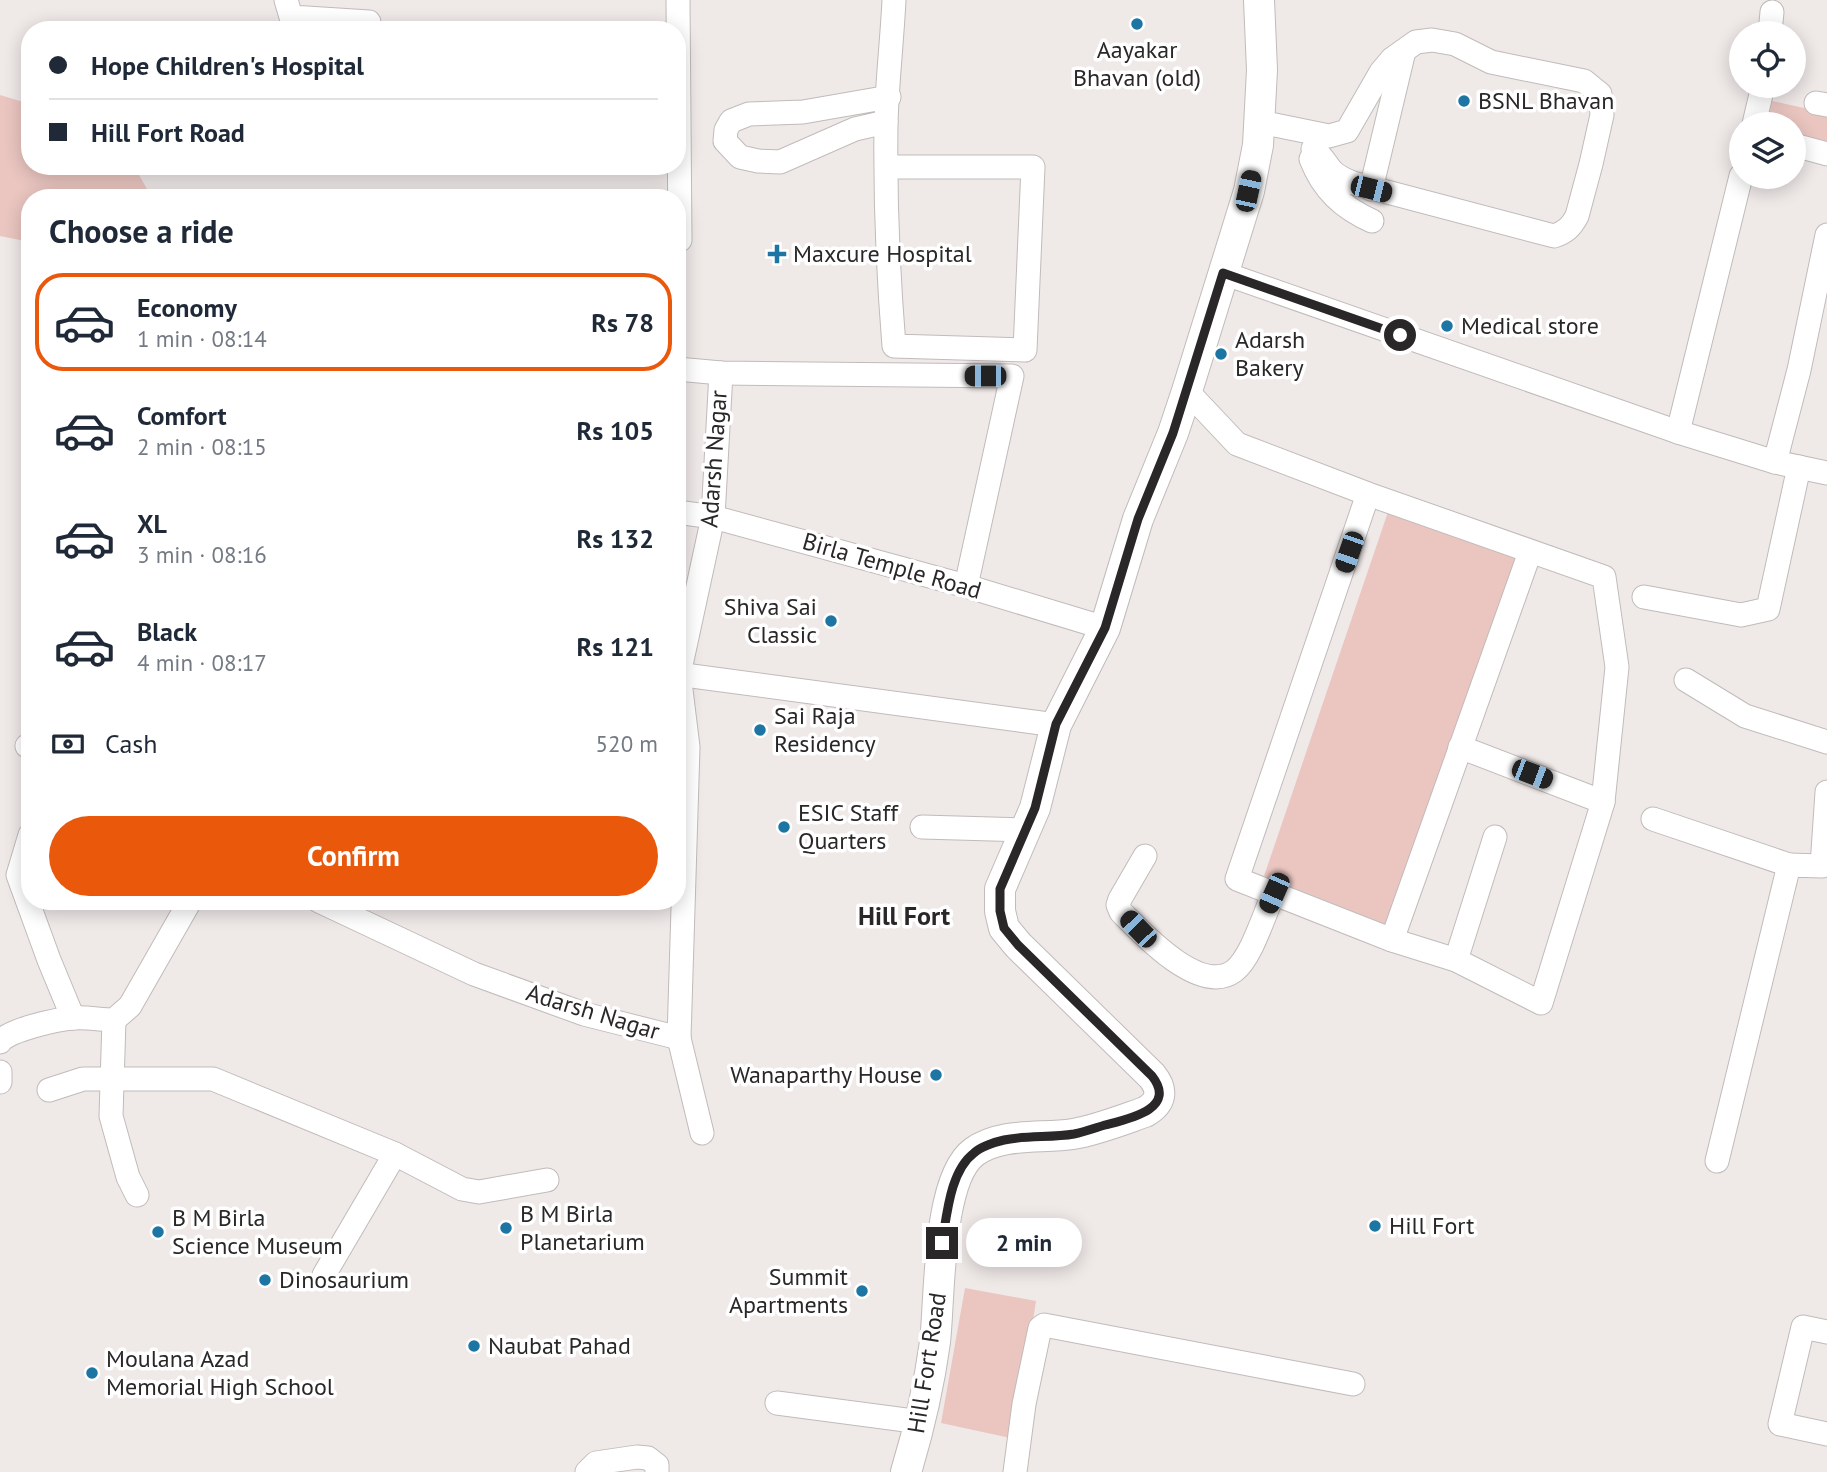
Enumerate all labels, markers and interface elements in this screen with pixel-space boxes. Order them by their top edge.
marker: Aayakar Bhavan (old) [1129,16,1145,32]
map controls [1729,21,1806,189]
button: locate [1729,21,1806,98]
place label: Aayakar Bhavan (old) [1073,34,1201,93]
text: Hope Children's Hospital [91,49,364,82]
place label: BSNL Bhavan [1478,85,1614,116]
marker: BSNL Bhavan [1456,93,1472,109]
button: layers [1729,112,1806,189]
text: Hill Fort Road [91,116,245,149]
car [1234,168,1263,214]
car [1349,174,1394,204]
text: Choose a ride [49,210,234,252]
place label: Maxcure Hospital [793,238,972,269]
marker: Maxcure Hospital [767,244,787,264]
icon: car [53,291,116,354]
text: Economy [137,291,237,324]
text: Rs 78 [591,306,654,339]
place label: Medical store [1461,310,1599,341]
marker: Medical store [1439,318,1455,334]
route start [1384,319,1416,351]
text: 1 min · 08:14 [137,324,267,353]
place label: Adarsh Bakery [1235,324,1305,383]
marker: Adarsh Bakery [1213,346,1229,362]
car [965,366,1007,387]
street label: Adarsh Nagar [693,389,734,529]
icon: car [53,399,116,462]
text: Comfort [137,399,227,432]
text: Rs 105 [577,414,654,447]
text: 2 min · 08:15 [137,432,267,461]
icon: car [53,507,116,570]
text: XL [137,507,167,540]
text: Rs 132 [577,522,654,555]
street label: Birla Temple Road [799,525,985,606]
car [1333,529,1366,575]
text: 3 min · 08:16 [137,540,267,569]
place label: Shiva Sai Classic [724,591,817,650]
marker: Shiva Sai Classic [823,613,839,629]
icon: car [53,615,116,678]
text: Black [137,615,197,648]
text: Rs 121 [577,630,654,663]
text: 4 min · 08:17 [137,648,267,677]
place label: Sai Raja Residency [774,700,876,759]
marker: Sai Raja Residency [752,722,768,738]
icon: cash [49,725,87,763]
text: Cash [105,727,157,760]
text: 520 m [596,729,658,758]
car [1509,757,1556,791]
place label: ESIC Staff Quarters [798,797,899,856]
button: Confirm [49,816,658,896]
marker: ESIC Staff Quarters [776,819,792,835]
car [1256,870,1293,916]
district label: Hill Fort [858,899,950,932]
car [1116,907,1161,951]
street label: Adarsh Nagar [523,977,664,1046]
place label: Wanaparthy House [730,1059,922,1090]
marker: Wanaparthy House [928,1067,944,1083]
place label: B M Birla Planetarium [520,1198,645,1257]
place label: B M Birla Science Museum [172,1202,343,1261]
place label: Hill Fort [1389,1210,1474,1241]
callout: 2 min [967,1218,1082,1268]
marker: Hill Fort [1367,1218,1383,1234]
marker: B M Birla Planetarium [498,1220,514,1236]
marker: B M Birla Science Museum [150,1224,166,1240]
route end [926,1227,958,1259]
text: 2 min [996,1228,1052,1257]
place label: Summit Apartments [729,1261,848,1320]
place label: Dinosaurium [279,1264,409,1295]
marker: Dinosaurium [257,1272,273,1288]
marker: Summit Apartments [854,1283,870,1299]
street label: Hill Fort Road [900,1290,953,1436]
place label: Naubat Pahad [488,1330,631,1361]
marker: Naubat Pahad [466,1338,482,1354]
place label: Moulana Azad Memorial High School [106,1343,334,1402]
marker: Moulana Azad Memorial High School [84,1365,100,1381]

